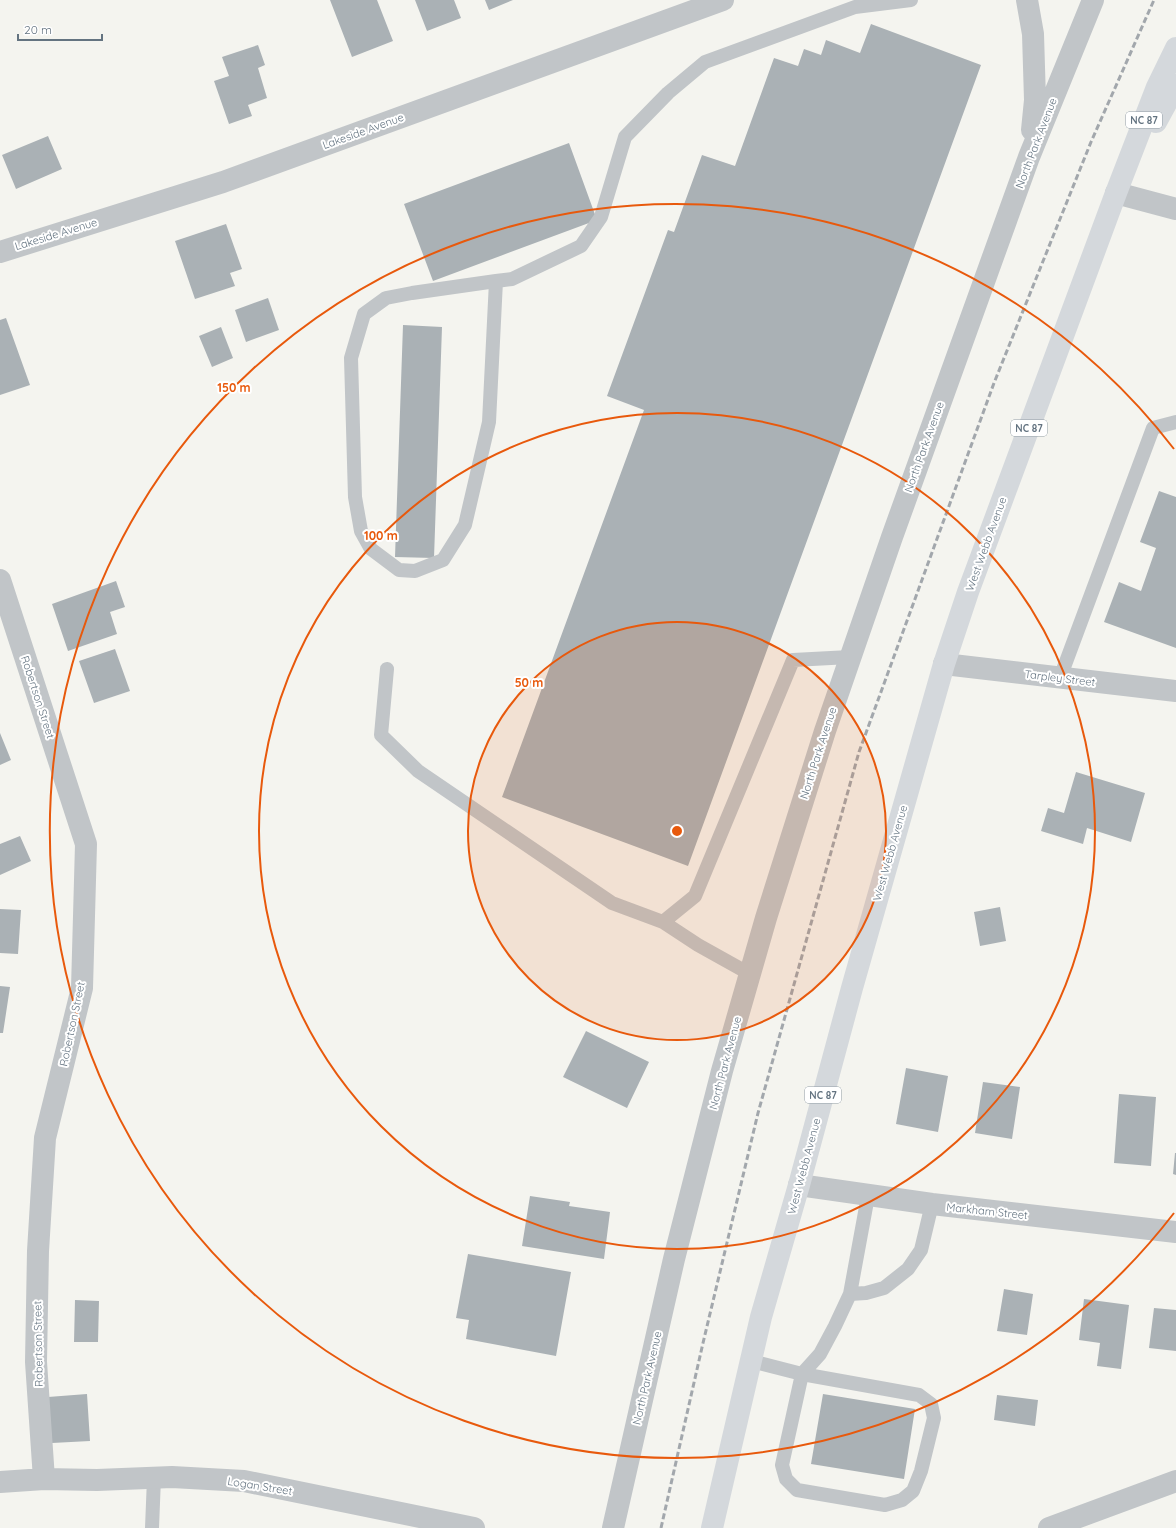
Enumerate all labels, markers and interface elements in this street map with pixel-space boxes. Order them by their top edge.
scale bar [18,16,102,42]
text: 20 m [24,22,52,37]
street label: North Park Avenue [1012,96,1060,190]
street label: Lakeside Avenue [320,110,406,152]
road number: NC 87 [1126,112,1162,128]
street label: Lakeside Avenue [13,215,99,253]
text: 150 m [217,380,251,395]
street label: North Park Avenue [901,400,947,494]
road number: NC 87 [1011,420,1047,436]
street label: West Webb Avenue [962,495,1010,593]
text: 100 m [364,528,398,543]
street label: Robertson Street [18,654,58,740]
street label: Tarpley Street [1024,667,1096,689]
text: 50 m [515,675,543,690]
street label: North Park Avenue [797,705,839,801]
street label: West Webb Avenue [870,803,910,903]
centre of rings [670,824,684,838]
street label: Robertson Street [56,980,88,1068]
street label: North Park Avenue [706,1015,744,1111]
road number: NC 87 [805,1087,841,1103]
street label: West Webb Avenue [784,1116,824,1216]
street label: Markham Street [946,1200,1029,1222]
street label: Robertson Street [30,1300,46,1387]
street label: North Park Avenue [629,1330,665,1426]
street label: Logan Street [227,1474,294,1498]

